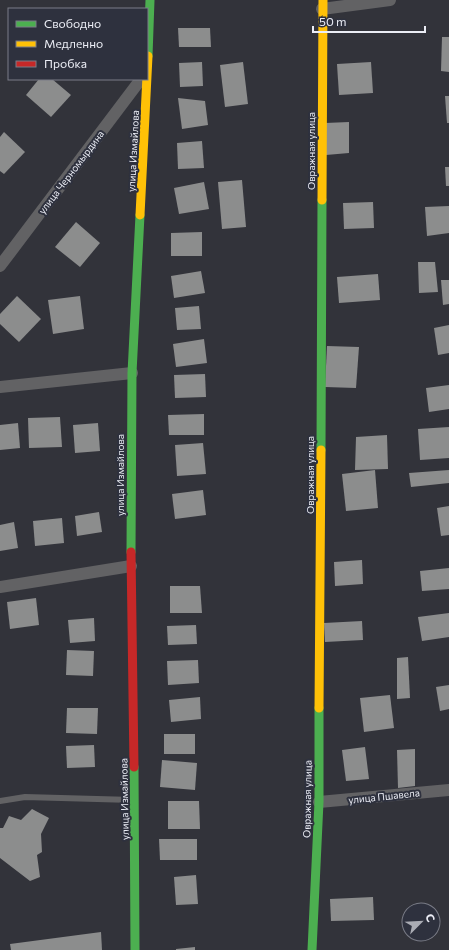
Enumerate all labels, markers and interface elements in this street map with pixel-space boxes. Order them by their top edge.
legend [8,8,148,80]
scale bar [313,8,425,34]
text: 50 m [319,14,347,28]
text: Свободно [44,16,101,30]
text: Медленно [44,36,103,50]
text: Пробка [44,56,87,70]
street label: улица Измайлова [125,110,141,192]
street label: Овражная улица [305,112,317,190]
street label: улица Черномырдина [36,128,106,216]
street label: улица Измайлова [114,434,126,516]
street label: Овражная улица [304,436,316,514]
street label: улица Измайлова [117,758,131,840]
street label: Овражная улица [300,760,314,838]
street label: улица Пшавела [348,786,420,806]
north arrow [401,902,441,942]
text: С [423,912,438,924]

